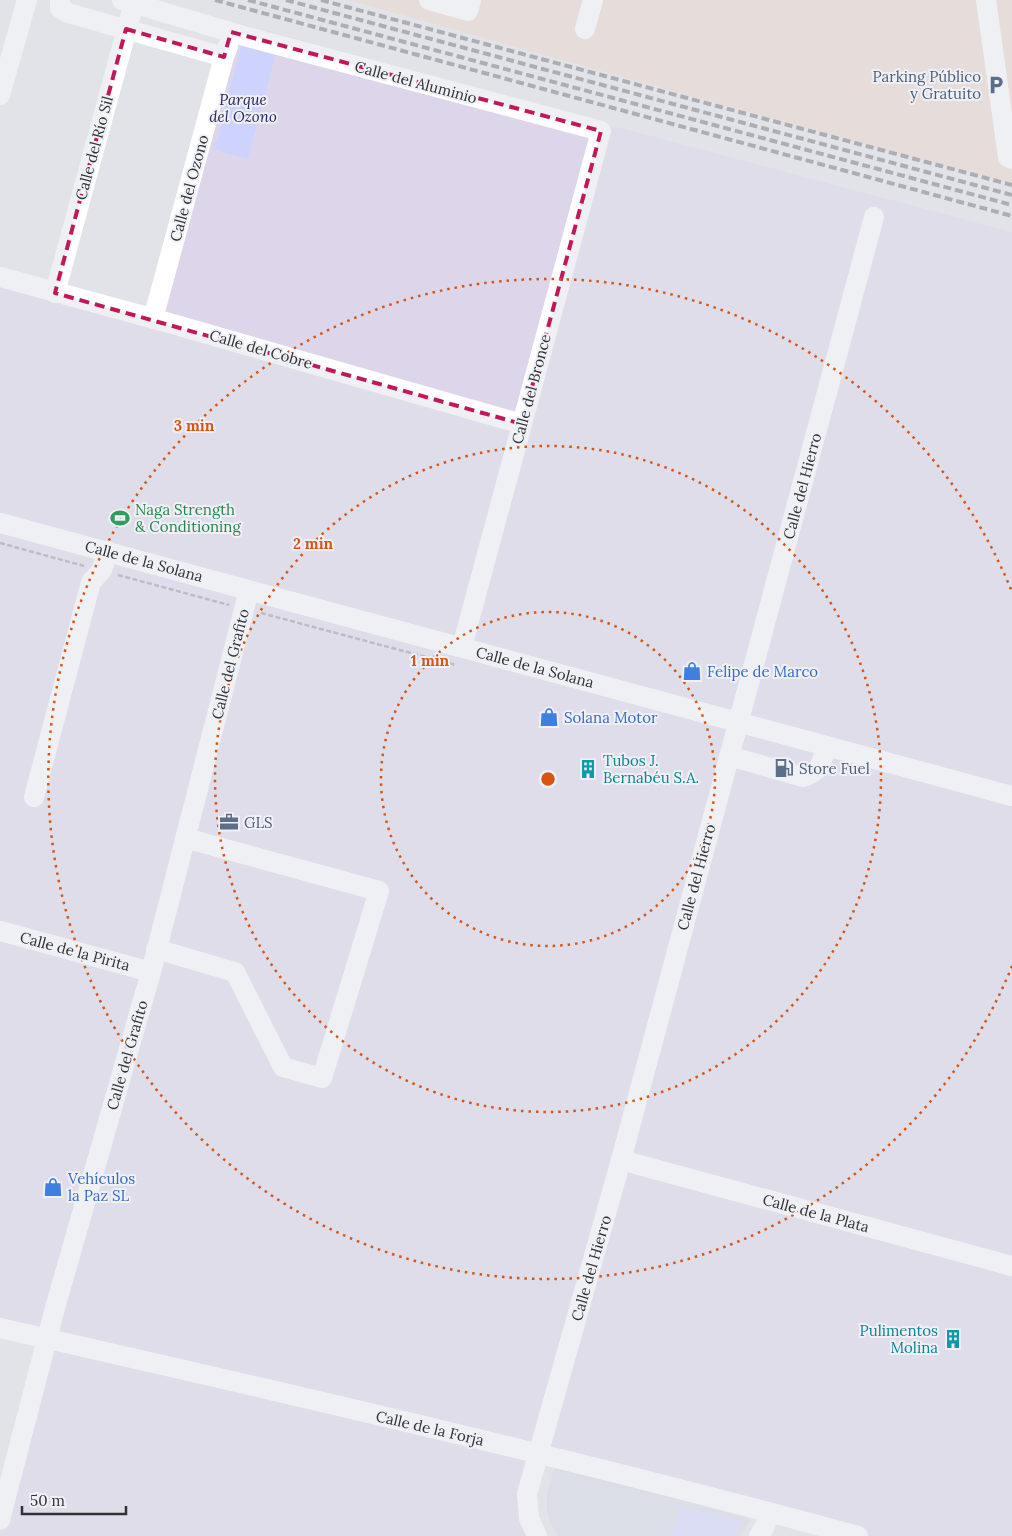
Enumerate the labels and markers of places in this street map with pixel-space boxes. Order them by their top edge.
place label: Parking Público y Gratuito [872,67,981,103]
parking icon: Parking Público y Gratuito [985,74,1007,96]
place label: Naga Strength & Conditioning [135,500,241,536]
sports icon: Naga Strength & Conditioning [109,507,131,529]
shop icon: Felipe de Marco [681,660,703,682]
place label: Felipe de Marco [707,662,818,681]
shop icon: Solana Motor [538,706,560,728]
place label: Solana Motor [564,708,658,727]
place label: Tubos J. Bernabéu S.A. [603,751,699,787]
fuel station icon: Store Fuel [773,757,795,779]
building icon: Tubos J. Bernabéu S.A. [577,758,599,780]
place label: Store Fuel [799,759,870,778]
centre of rings [539,770,557,788]
office icon: GLS [218,811,240,833]
place label: GLS [244,813,273,832]
place label: Vehículos la Paz SL [67,1169,135,1205]
shop icon: Vehículos la Paz SL [42,1176,64,1198]
place label: Pulimentos Molina [860,1321,938,1357]
building icon: Pulimentos Molina [942,1328,964,1350]

